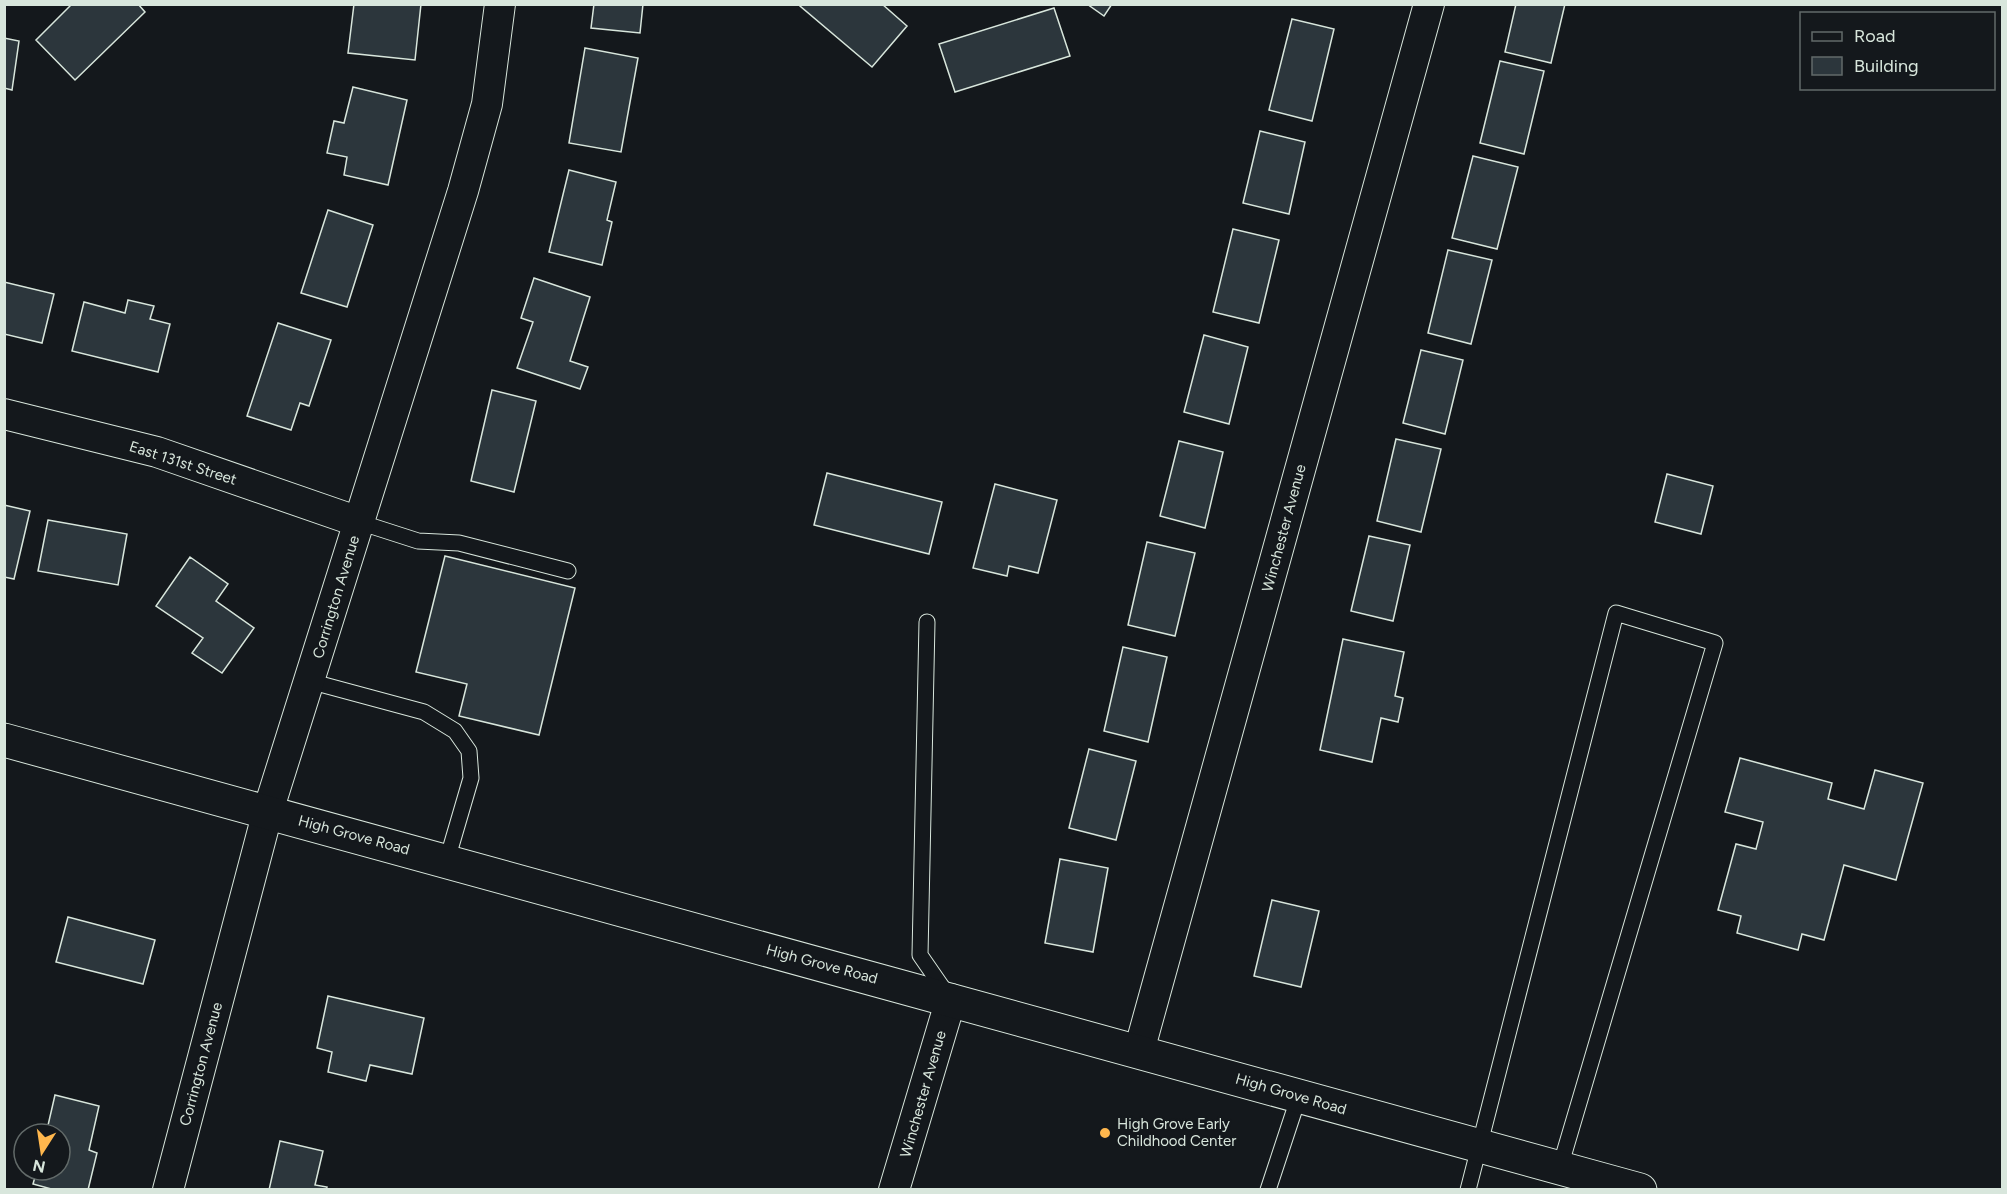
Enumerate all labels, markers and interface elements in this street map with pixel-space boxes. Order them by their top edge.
legend [1800,12,1995,90]
text: Road [1854,25,1895,47]
text: Building [1854,55,1919,77]
street label: East 131st Street [127,437,239,489]
street label: Winchester Avenue [1258,462,1310,594]
street label: Corrington Avenue [309,533,363,661]
street label: High Grove Road [296,811,412,859]
street label: High Grove Road [764,940,880,988]
street label: Corrington Avenue [176,1000,226,1128]
street label: Winchester Avenue [896,1028,950,1160]
street label: High Grove Road [1233,1070,1349,1118]
place label: High Grove Early Childhood Center [1117,1115,1236,1150]
north arrow [12,1122,72,1182]
marker: High Grove Early Childhood Center [1098,1126,1112,1140]
text: N [31,1156,47,1177]

